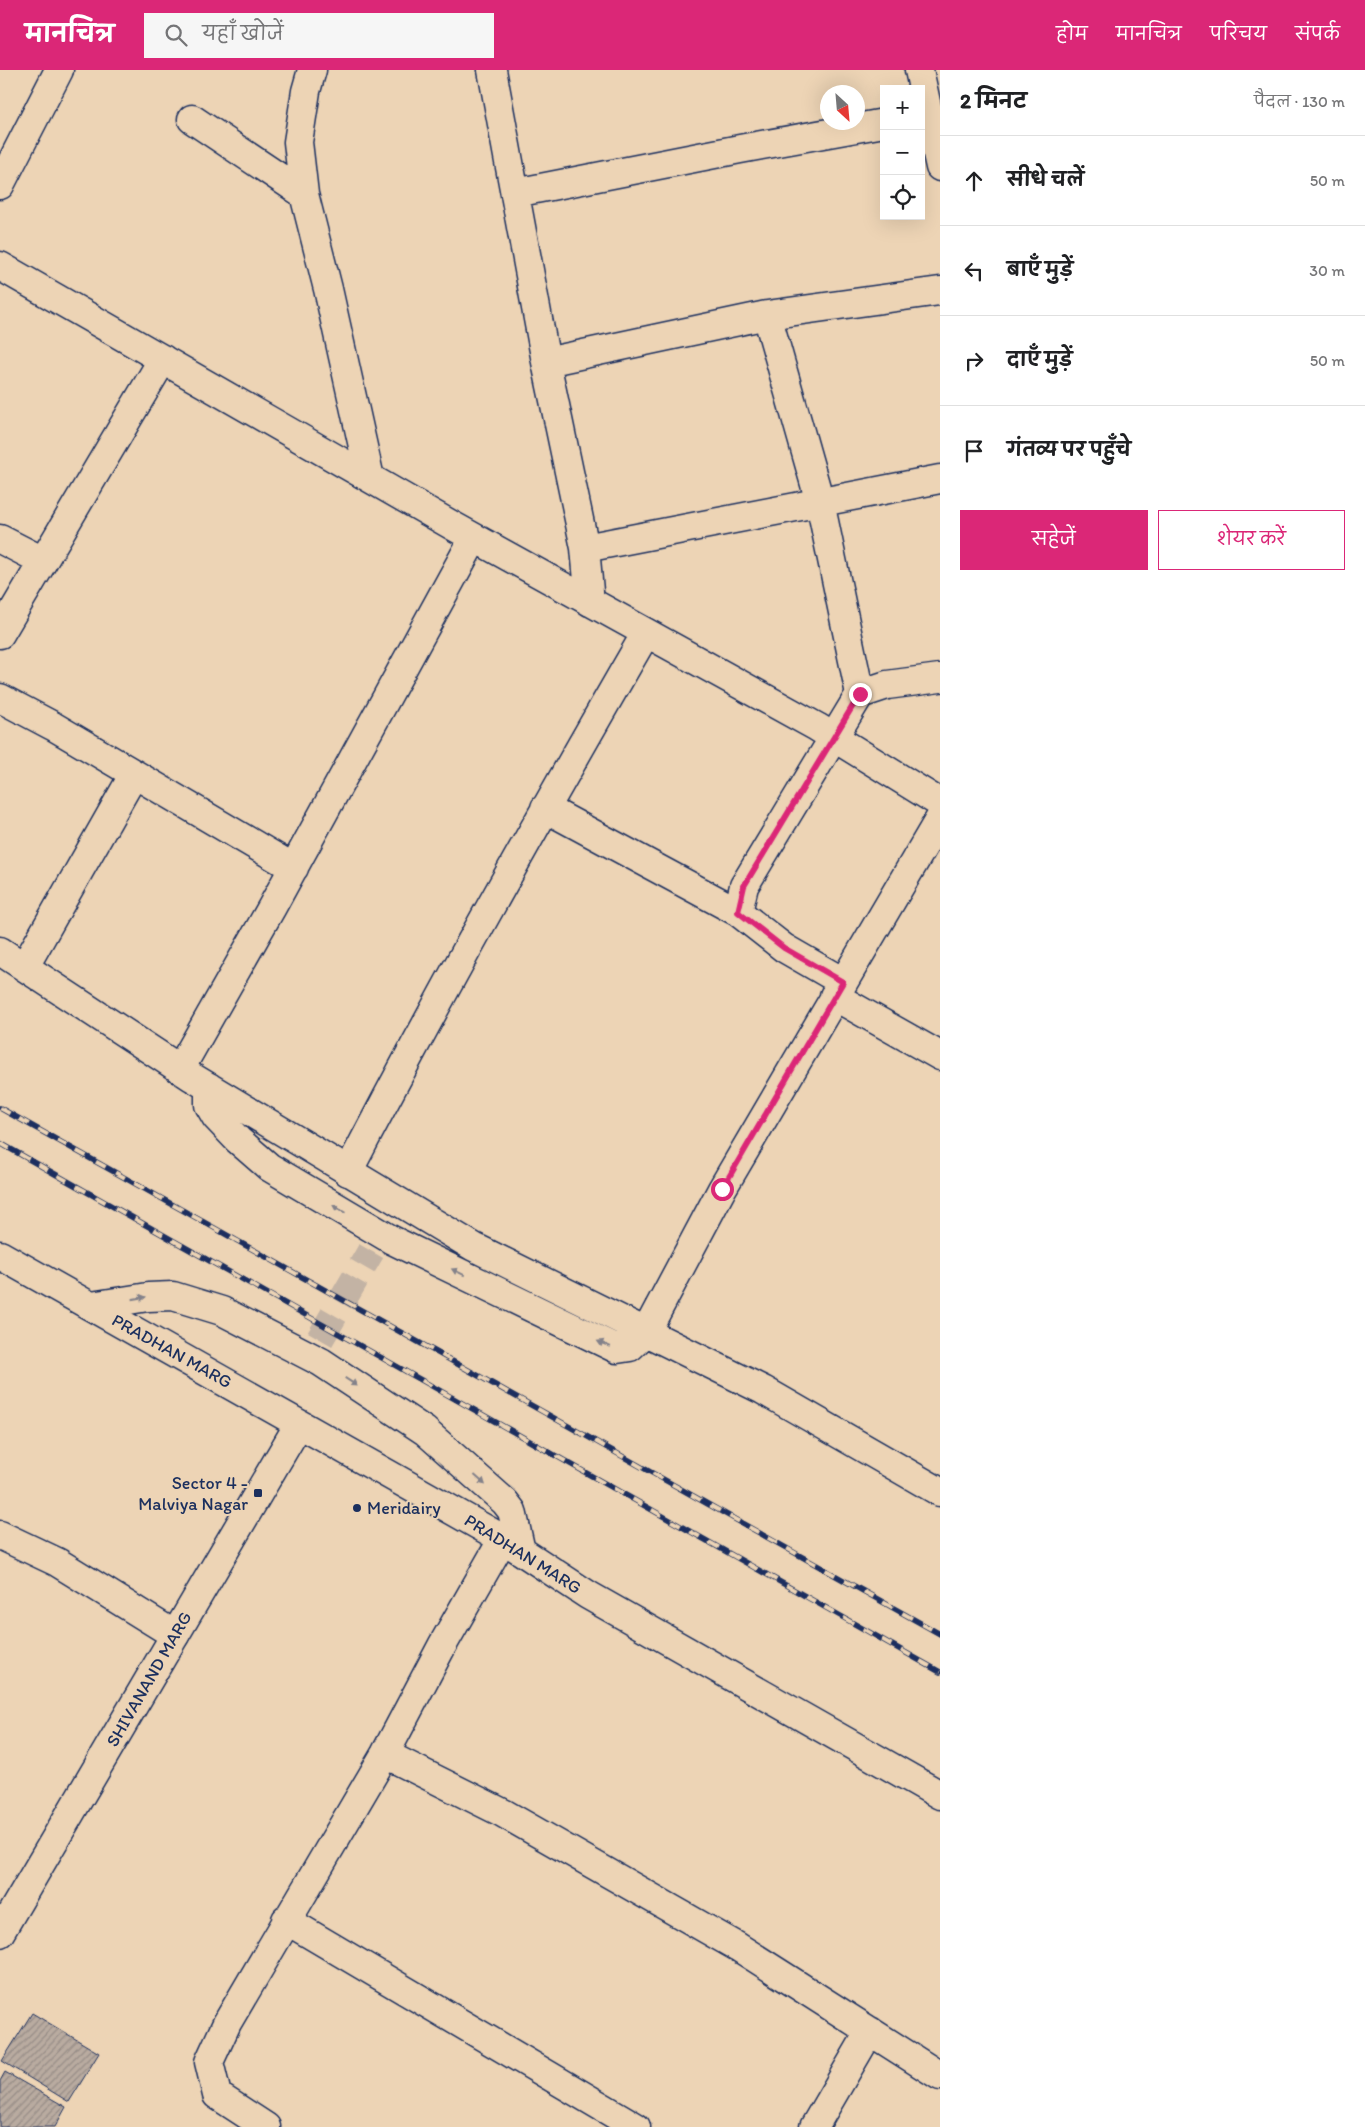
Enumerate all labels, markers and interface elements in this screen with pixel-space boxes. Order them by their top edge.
search box [144,13,494,58]
text: मानचित्र [25,19,114,48]
icon: search [162,21,190,49]
text: यहाँ खोजें [202,22,283,45]
text: होम [1056,23,1088,45]
text: मानचित्र [1116,23,1182,45]
text: परिचय [1210,23,1267,45]
text: संपर्क [1295,23,1340,45]
north arrow [820,85,865,130]
map controls [880,85,925,220]
button: + [880,85,925,130]
text: 2 मिनट [960,88,1027,113]
text: पैदल · 130 m [1254,92,1345,111]
button: − [880,130,925,175]
icon: ahead [960,167,988,195]
text: सीधे चलें [1007,168,1084,191]
text: 50 m [1310,171,1345,190]
button: locate [880,175,925,220]
icon: left [960,257,988,285]
text: बाएँ मुड़ें [1007,258,1073,281]
text: 30 m [1309,261,1345,280]
icon: right [960,347,988,375]
text: दाएँ मुड़ें [1007,348,1073,371]
text: 50 m [1310,351,1345,370]
icon: arrive [960,437,988,465]
text: गंतव्य पर पहुँचे [1007,438,1131,461]
button: सहेजें [960,510,1148,570]
button: शेयर करें [1158,510,1345,570]
route end [849,683,872,706]
route start [711,1178,734,1201]
one-way arrow [333,1204,346,1213]
one-way arrow [451,1268,465,1276]
one-way arrow [131,1294,147,1302]
street label: PRADHAN MARG [108,1309,236,1393]
one-way arrow [597,1339,611,1347]
one-way arrow [345,1377,358,1387]
place label: Sector 4 - Malviya Nagar [138,1472,248,1515]
one-way arrow [474,1475,487,1486]
marker: Sector 4 - Malviya Nagar [252,1487,264,1499]
place label: Meridairy [367,1497,441,1519]
marker: Meridairy [351,1502,363,1514]
street label: PRADHAN MARG [460,1509,586,1599]
street label: SHIVANAND MARG [101,1607,197,1751]

